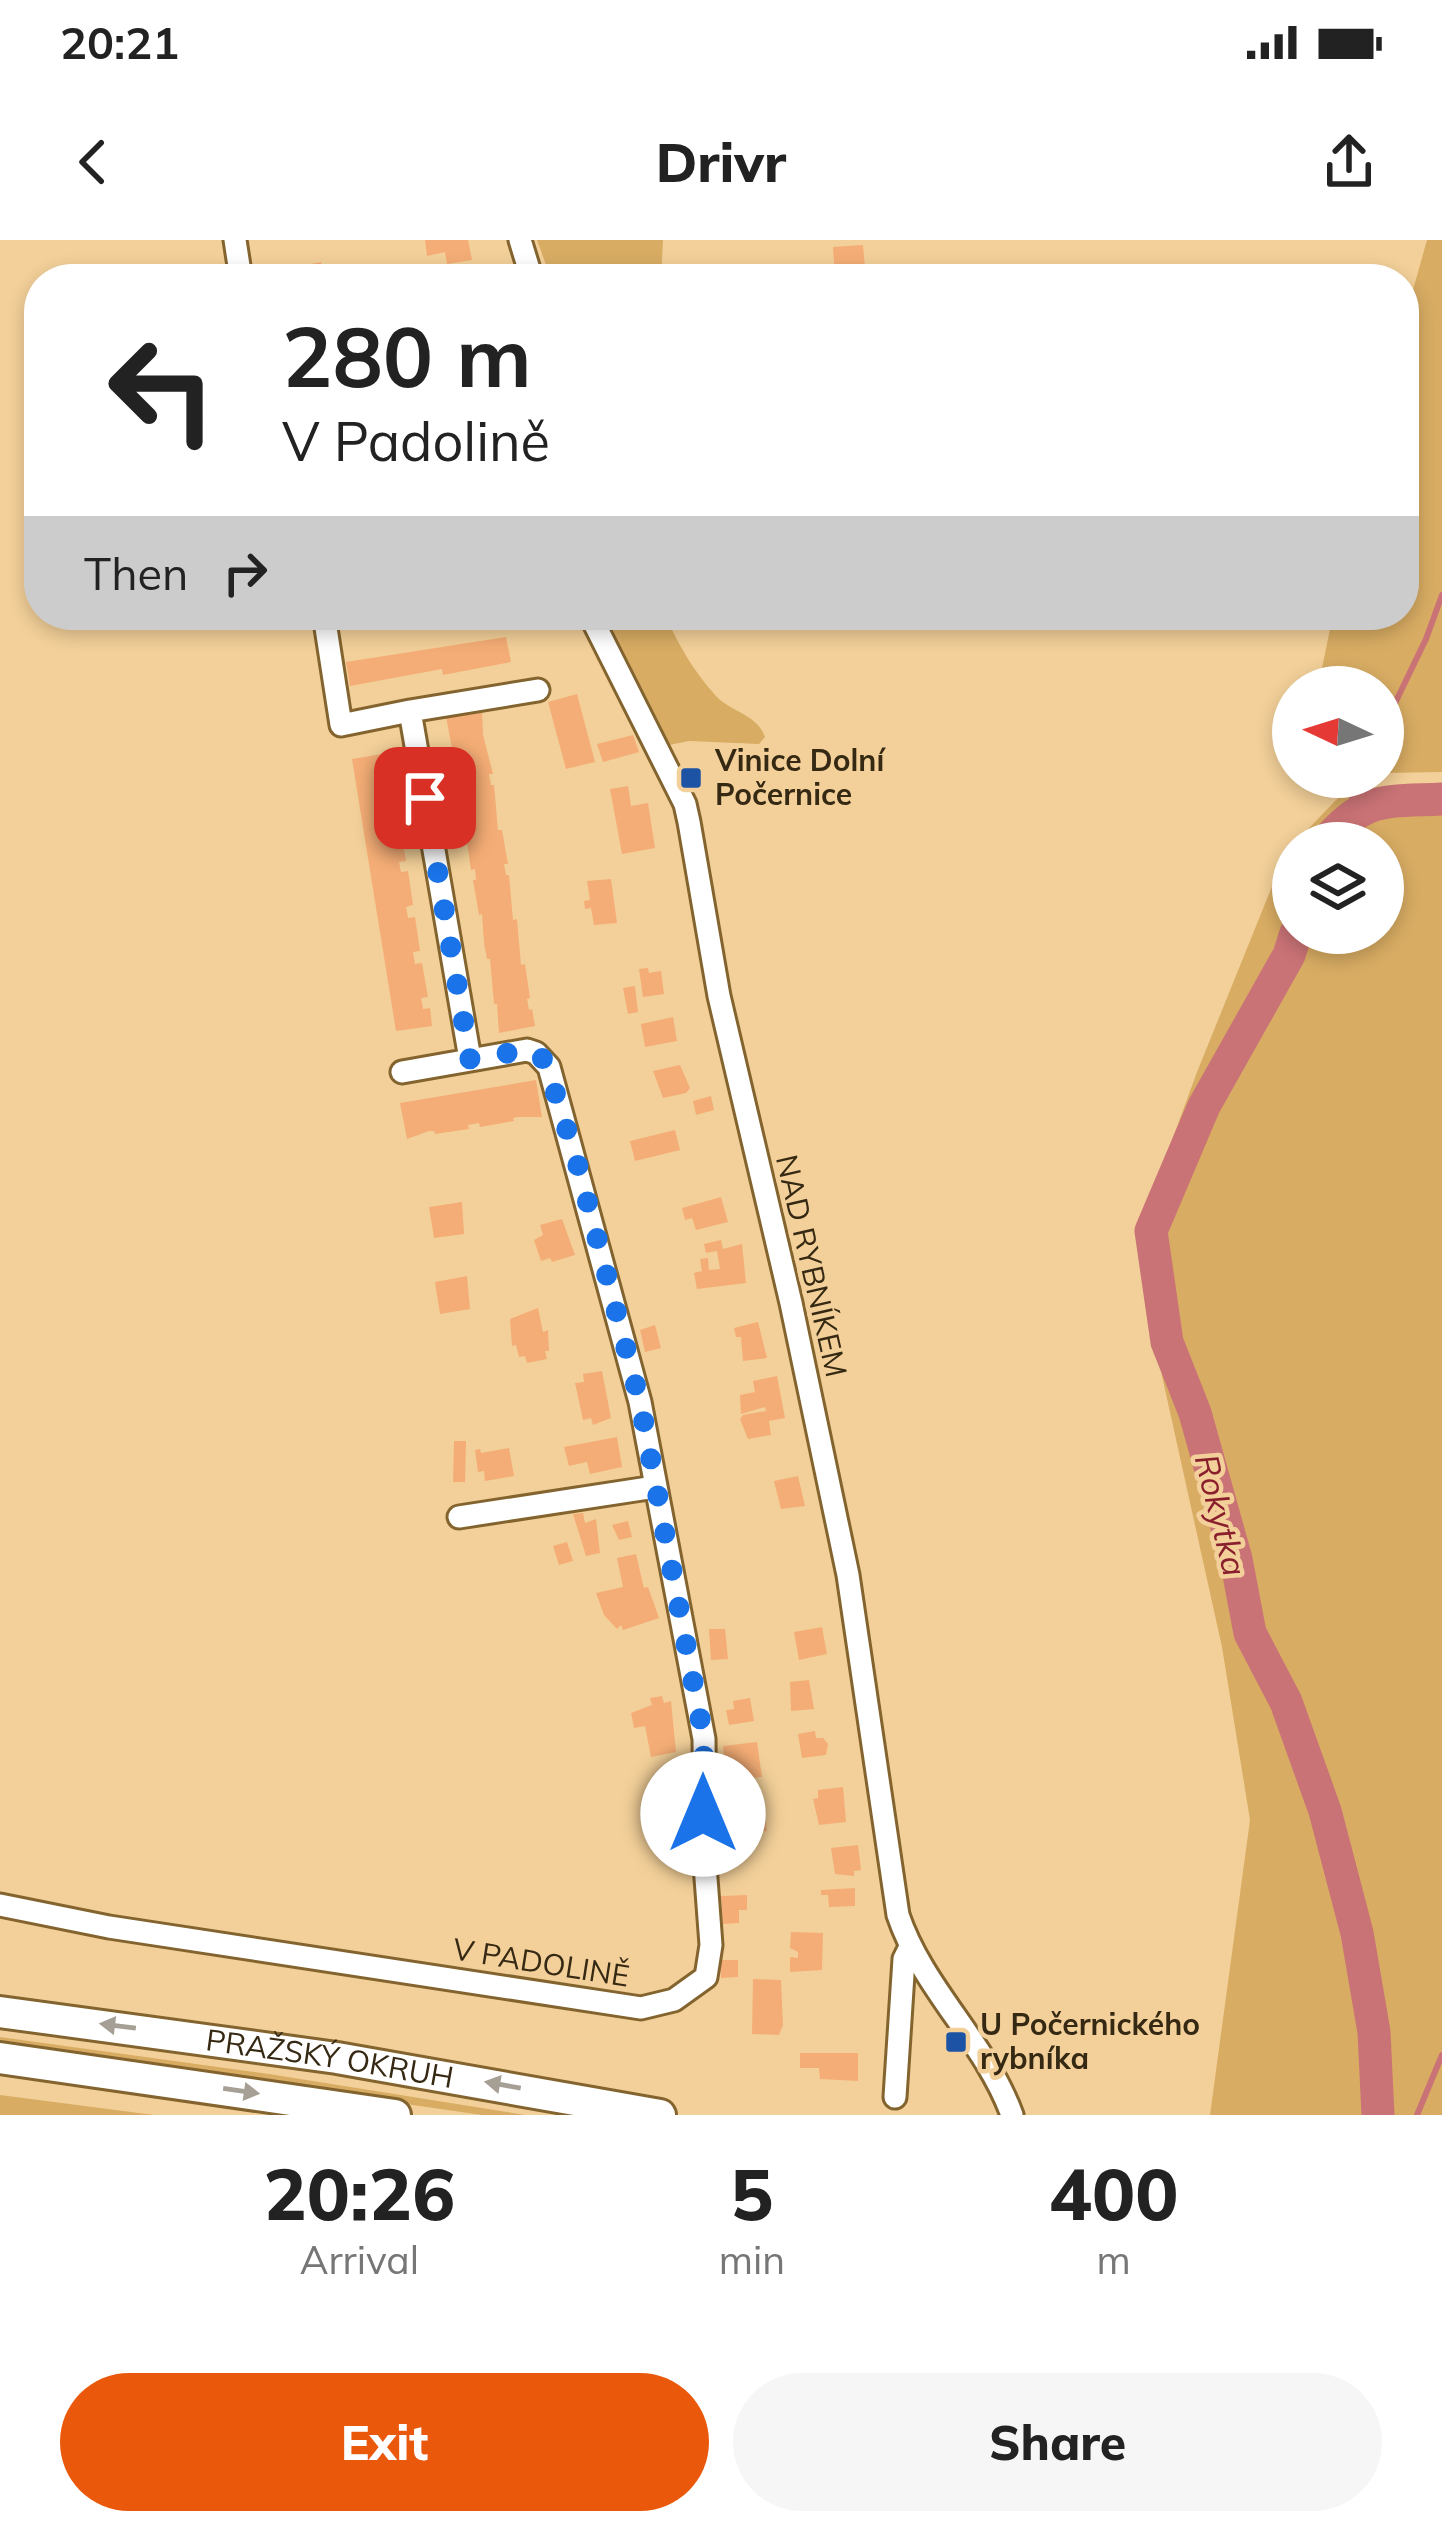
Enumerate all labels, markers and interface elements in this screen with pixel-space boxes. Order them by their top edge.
text: 20:21 [60,14,179,70]
text: Drivr [656,128,786,196]
icon: back [60,129,126,195]
icon: share [1316,129,1382,195]
text: 280 m [282,303,532,408]
icon: left [84,312,240,468]
text: V Padolině [282,407,550,475]
icon: right [212,540,278,606]
text: Then [84,545,188,601]
north arrow [1272,666,1404,798]
map controls [1272,666,1404,954]
place label: Vinice Dolní Počernice [714,741,886,813]
pin [374,747,476,849]
icon: arrive [392,765,458,831]
marker: Vinice Dolní Počernice [678,765,704,791]
button: layers [1272,822,1404,954]
street label: NAD RYBNÍKEM [768,1151,856,1381]
water label: Rokytka [1187,1450,1256,1580]
position arrow [640,1751,766,1877]
street label: V PADOLINĚ [450,1929,632,1995]
place label: U Počernického rybníka [980,2005,1200,2077]
one-way arrow [99,2017,136,2036]
street label: PRAŽSKÝ OKRUH [204,2020,457,2096]
marker: U Počernického rybníka [943,2029,969,2055]
one-way arrow [484,2075,522,2094]
one-way arrow [223,2082,260,2101]
text: 20:26 [264,2148,455,2238]
text: 5 [730,2148,774,2238]
text: 400 [1049,2148,1178,2238]
text: Arrival [300,2235,419,2284]
text: min [719,2235,785,2284]
text: m [1096,2235,1131,2284]
button: Exit [60,2373,709,2511]
button: Share [733,2373,1382,2511]

